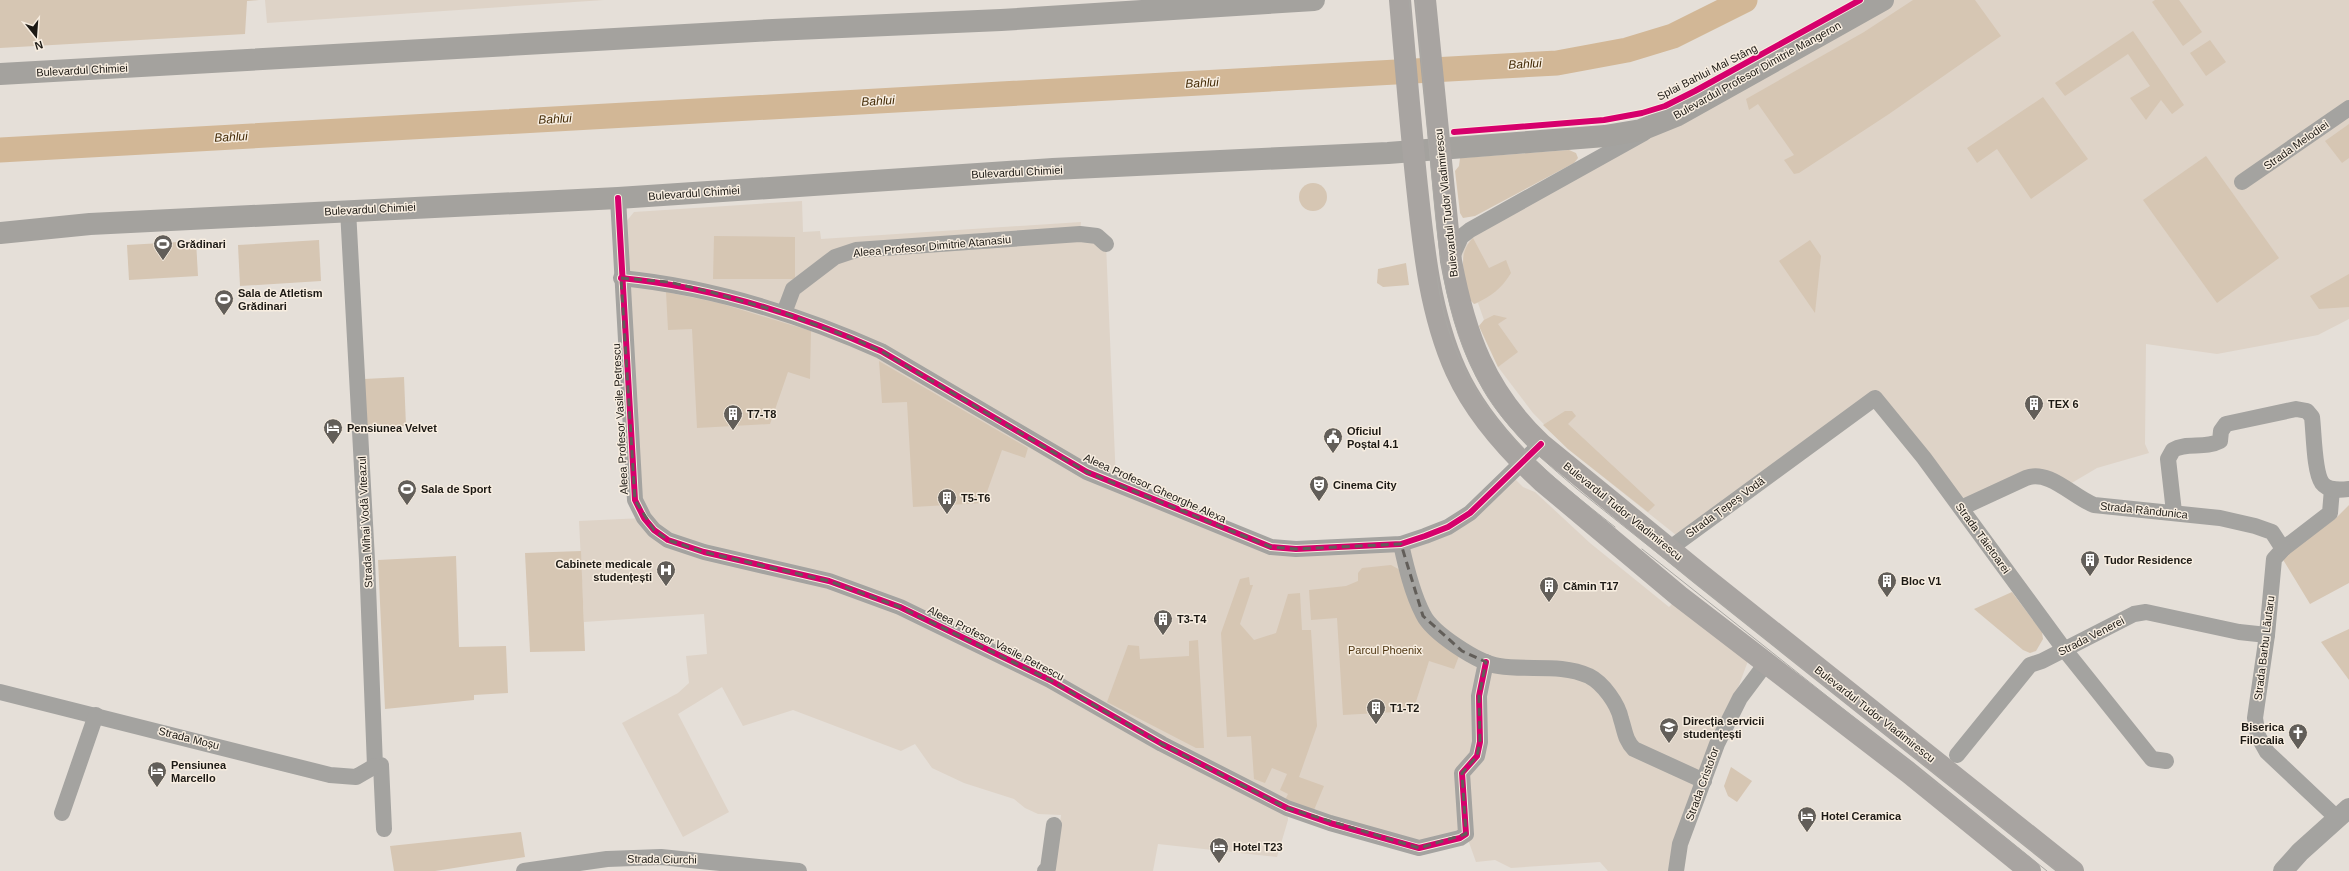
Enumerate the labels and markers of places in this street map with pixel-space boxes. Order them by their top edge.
sports icon: Grădinari [152,233,174,261]
place label: Grădinari [177,238,226,250]
place label: Sala de Atletism Grădinari [238,287,323,312]
sports icon: Sala de Atletism Grădinari [213,288,235,316]
building icon: TEX 6 [2023,393,2045,421]
place label: TEX 6 [2048,398,2079,410]
building icon: T7-T8 [722,403,744,431]
place label: T7-T8 [747,408,776,420]
hotel icon: Pensiunea Velvet [322,417,344,445]
place label: Pensiunea Velvet [347,422,437,434]
place label: Oficiul Poștal 4.1 [1347,425,1398,450]
public building icon: Oficiul Poștal 4.1 [1322,426,1344,454]
theatre icon: Cinema City [1308,474,1330,502]
sports icon: Sala de Sport [396,478,418,506]
place label: Cinema City [1333,479,1397,491]
place label: Sala de Sport [421,483,492,495]
building icon: T5-T6 [936,487,958,515]
place label: T5-T6 [961,492,990,504]
building icon: Tudor Residence [2079,549,2101,577]
place label: Tudor Residence [2104,554,2192,566]
place label: Cabinete medicale studențești [555,558,652,583]
hospital icon: Cabinete medicale studențești [655,559,677,587]
building icon: Bloc V1 [1876,570,1898,598]
building icon: Cămin T17 [1538,575,1560,603]
place label: Bloc V1 [1901,575,1941,587]
place label: Cămin T17 [1563,580,1619,592]
building icon: T3-T4 [1152,608,1174,636]
place label: T3-T4 [1177,613,1207,625]
building icon: T1-T2 [1365,697,1387,725]
place label: T1-T2 [1390,702,1419,714]
place label: Direcția servicii studențești [1683,715,1764,740]
school or university icon: Direcția servicii studențești [1658,716,1680,744]
place label: Biserica Filocalia [2240,721,2285,746]
church icon: Biserica Filocalia [2287,722,2309,750]
place label: Pensiunea Marcello [171,759,227,784]
hotel icon: Pensiunea Marcello [146,760,168,788]
hotel icon: Hotel Ceramica [1796,805,1818,833]
place label: Hotel Ceramica [1821,810,1902,822]
hotel icon: Hotel T23 [1208,836,1230,864]
place label: Hotel T23 [1233,841,1283,853]

